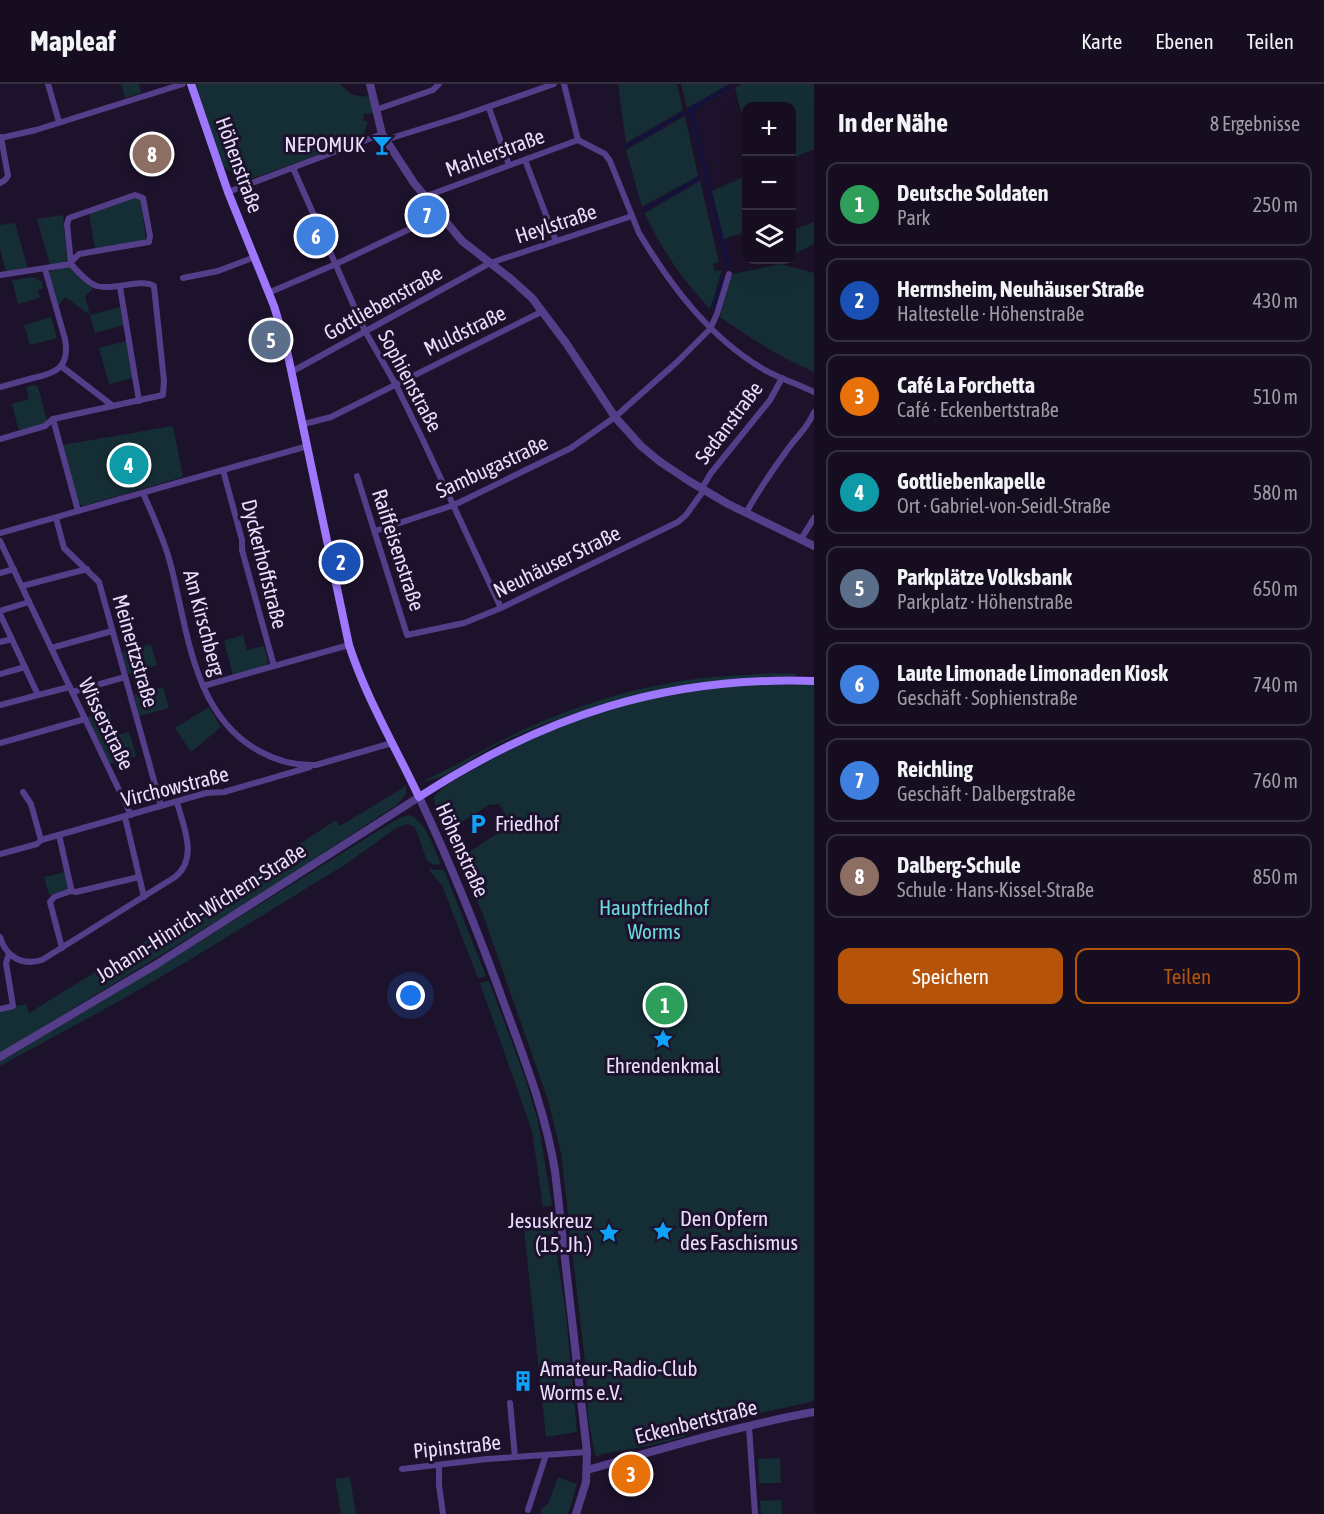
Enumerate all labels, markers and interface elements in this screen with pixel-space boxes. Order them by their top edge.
text: Mapleaf [30,25,116,57]
text: Karte [1081,29,1122,53]
text: Ebenen [1155,29,1214,53]
text: Teilen [1247,29,1294,53]
map controls [742,102,796,264]
button: + [742,102,796,156]
text: In der Nähe [838,108,948,138]
text: 8 Ergebnisse [1210,112,1300,135]
street label: Höhenstraße [211,113,268,216]
street label: Mahlerstraße [442,123,547,181]
pin: 8 [132,132,172,176]
place label: NEPOMUK [284,132,366,156]
bar icon: NEPOMUK [370,133,394,157]
button: − [742,156,796,210]
text: Deutsche Soldaten [897,180,1048,206]
pin: 7 [408,192,446,238]
text: 1 [855,193,864,216]
text: 250 m [1253,193,1298,216]
street label: Heylstraße [512,199,599,247]
text: Park [897,206,930,229]
button: layers [742,210,796,264]
pin: 6 [296,214,336,258]
street label: Gottliebenstraße [319,260,446,344]
text: Herrnsheim, Neuhäuser Straße [897,276,1144,302]
text: 2 [855,289,864,312]
text: 430 m [1253,289,1298,312]
street label: Muldstraße [420,300,509,360]
text: Haltestelle · Höhenstraße [897,302,1084,325]
pin: 5 [252,318,290,362]
street label: Sophienstraße [374,326,448,436]
text: Café La Forchetta [897,372,1035,398]
street label: Sedanstraße [690,377,767,468]
text: 3 [855,385,864,408]
text: 510 m [1253,385,1298,408]
text: Café · Eckenbertstraße [897,398,1059,421]
street label: Sambugastraße [432,430,551,502]
pin: 4 [110,442,148,488]
text: Gottliebenkapelle [897,468,1045,494]
text: 4 [855,481,864,504]
text: 580 m [1253,481,1298,504]
street label: Raiffeisenstraße [368,486,430,614]
text: Ort · Gabriel-von-Seidl-Straße [897,494,1111,517]
street label: Dyckerhoffstraße [237,497,293,631]
street label: Neuhäuser Straße [489,520,624,602]
pin: 2 [322,540,360,584]
text: Parkplätze Volksbank [897,564,1072,590]
street label: Am Kirschberg [179,567,231,679]
text: 5 [855,577,864,600]
text: 650 m [1253,577,1298,600]
text: Parkplatz · Höhenstraße [897,590,1073,613]
street label: Meinertzstraße [108,592,164,710]
text: Laute Limonade Limonaden Kiosk [897,660,1168,686]
text: 6 [855,673,864,696]
text: 740 m [1253,673,1298,696]
street label: Wisserstraße [74,674,139,773]
text: Geschäft · Sophienstraße [897,686,1078,709]
text: Reichling [897,756,973,782]
street label: Virchowstraße [119,761,231,811]
text: 7 [855,769,864,792]
text: 760 m [1253,769,1298,792]
text: Geschäft · Dalbergstraße [897,782,1076,805]
street label: Höhenstraße [432,799,494,900]
place label: Friedhof [495,811,560,835]
parking icon: Friedhof [466,812,490,836]
street label: Johann-Hinrich-Wichern-Straße [91,838,310,987]
text: Dalberg-Schule [897,852,1021,878]
text: 8 [855,865,864,888]
text: 850 m [1253,865,1298,888]
text: Schule · Hans-Kissel-Straße [897,878,1094,901]
park label: Hauptfriedhof Worms [599,895,709,943]
button: Speichern [838,948,1063,1004]
button: Teilen [1075,948,1300,1004]
your location [396,981,425,1010]
pin: 1 [646,982,684,1028]
place icon: Ehrendenkmal [651,1027,675,1051]
place label: Ehrendenkmal [606,1053,721,1077]
place label: Den Opfern des Faschismus [680,1206,798,1254]
place label: Jesuskreuz (15. Jh.) [508,1208,592,1256]
place icon: Den Opfern des Faschismus [651,1219,675,1243]
place icon: Jesuskreuz (15. Jh.) [597,1221,621,1245]
place label: Amateur-Radio-Club Worms e.V. [540,1356,697,1404]
building icon: Amateur-Radio-Club Worms e.V. [511,1369,535,1393]
street label: Eckenbertstraße [632,1394,759,1448]
street label: Pipinstraße [412,1429,502,1463]
pin: 3 [612,1452,650,1496]

